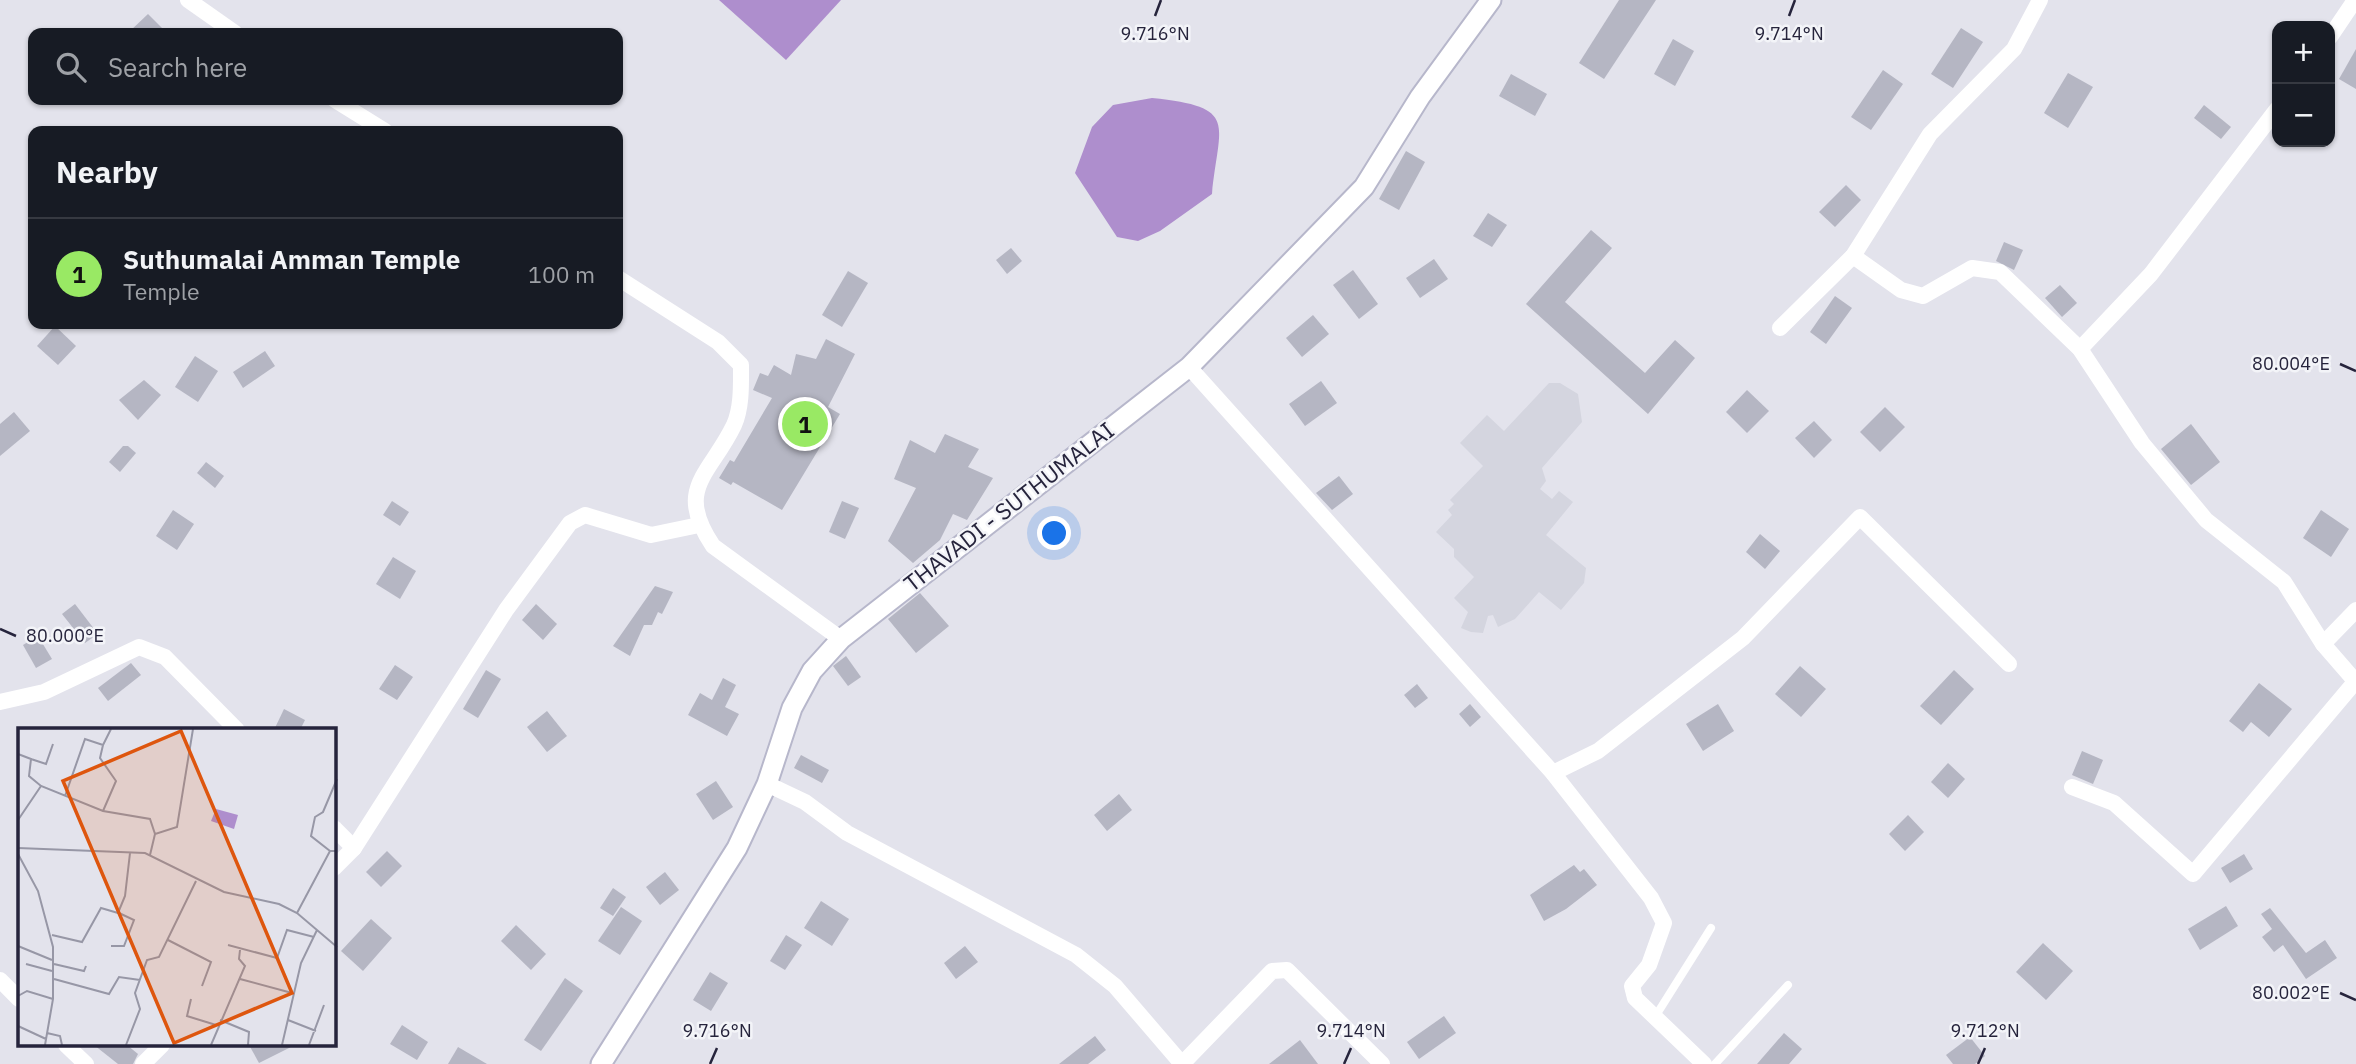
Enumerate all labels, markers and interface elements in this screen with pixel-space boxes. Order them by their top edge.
map controls [2272,21,2335,147]
button: + [2272,21,2335,84]
text: 9.716°N [1120,22,1190,45]
text: 9.714°N [1754,22,1824,45]
search box [28,28,623,105]
icon: search [52,48,90,86]
text: Search here [108,50,247,84]
button: − [2272,84,2335,147]
text: Nearby [56,152,158,191]
text: Suthumalai Amman Temple [123,242,460,276]
text: 1 [72,259,86,289]
text: 100 m [528,259,595,289]
text: Temple [123,276,200,306]
text: 80.004°E [2252,352,2330,375]
pin: 1 [782,398,828,450]
street label: THAVADI - SUTHUMALAI [897,415,1120,598]
your location [1037,516,1071,550]
text: 80.000°E [26,624,104,647]
inset map [18,728,336,1046]
text: 80.002°E [2252,981,2330,1004]
text: 9.716°N [682,1019,752,1042]
text: 9.714°N [1316,1019,1386,1042]
text: 9.712°N [1950,1019,2020,1042]

